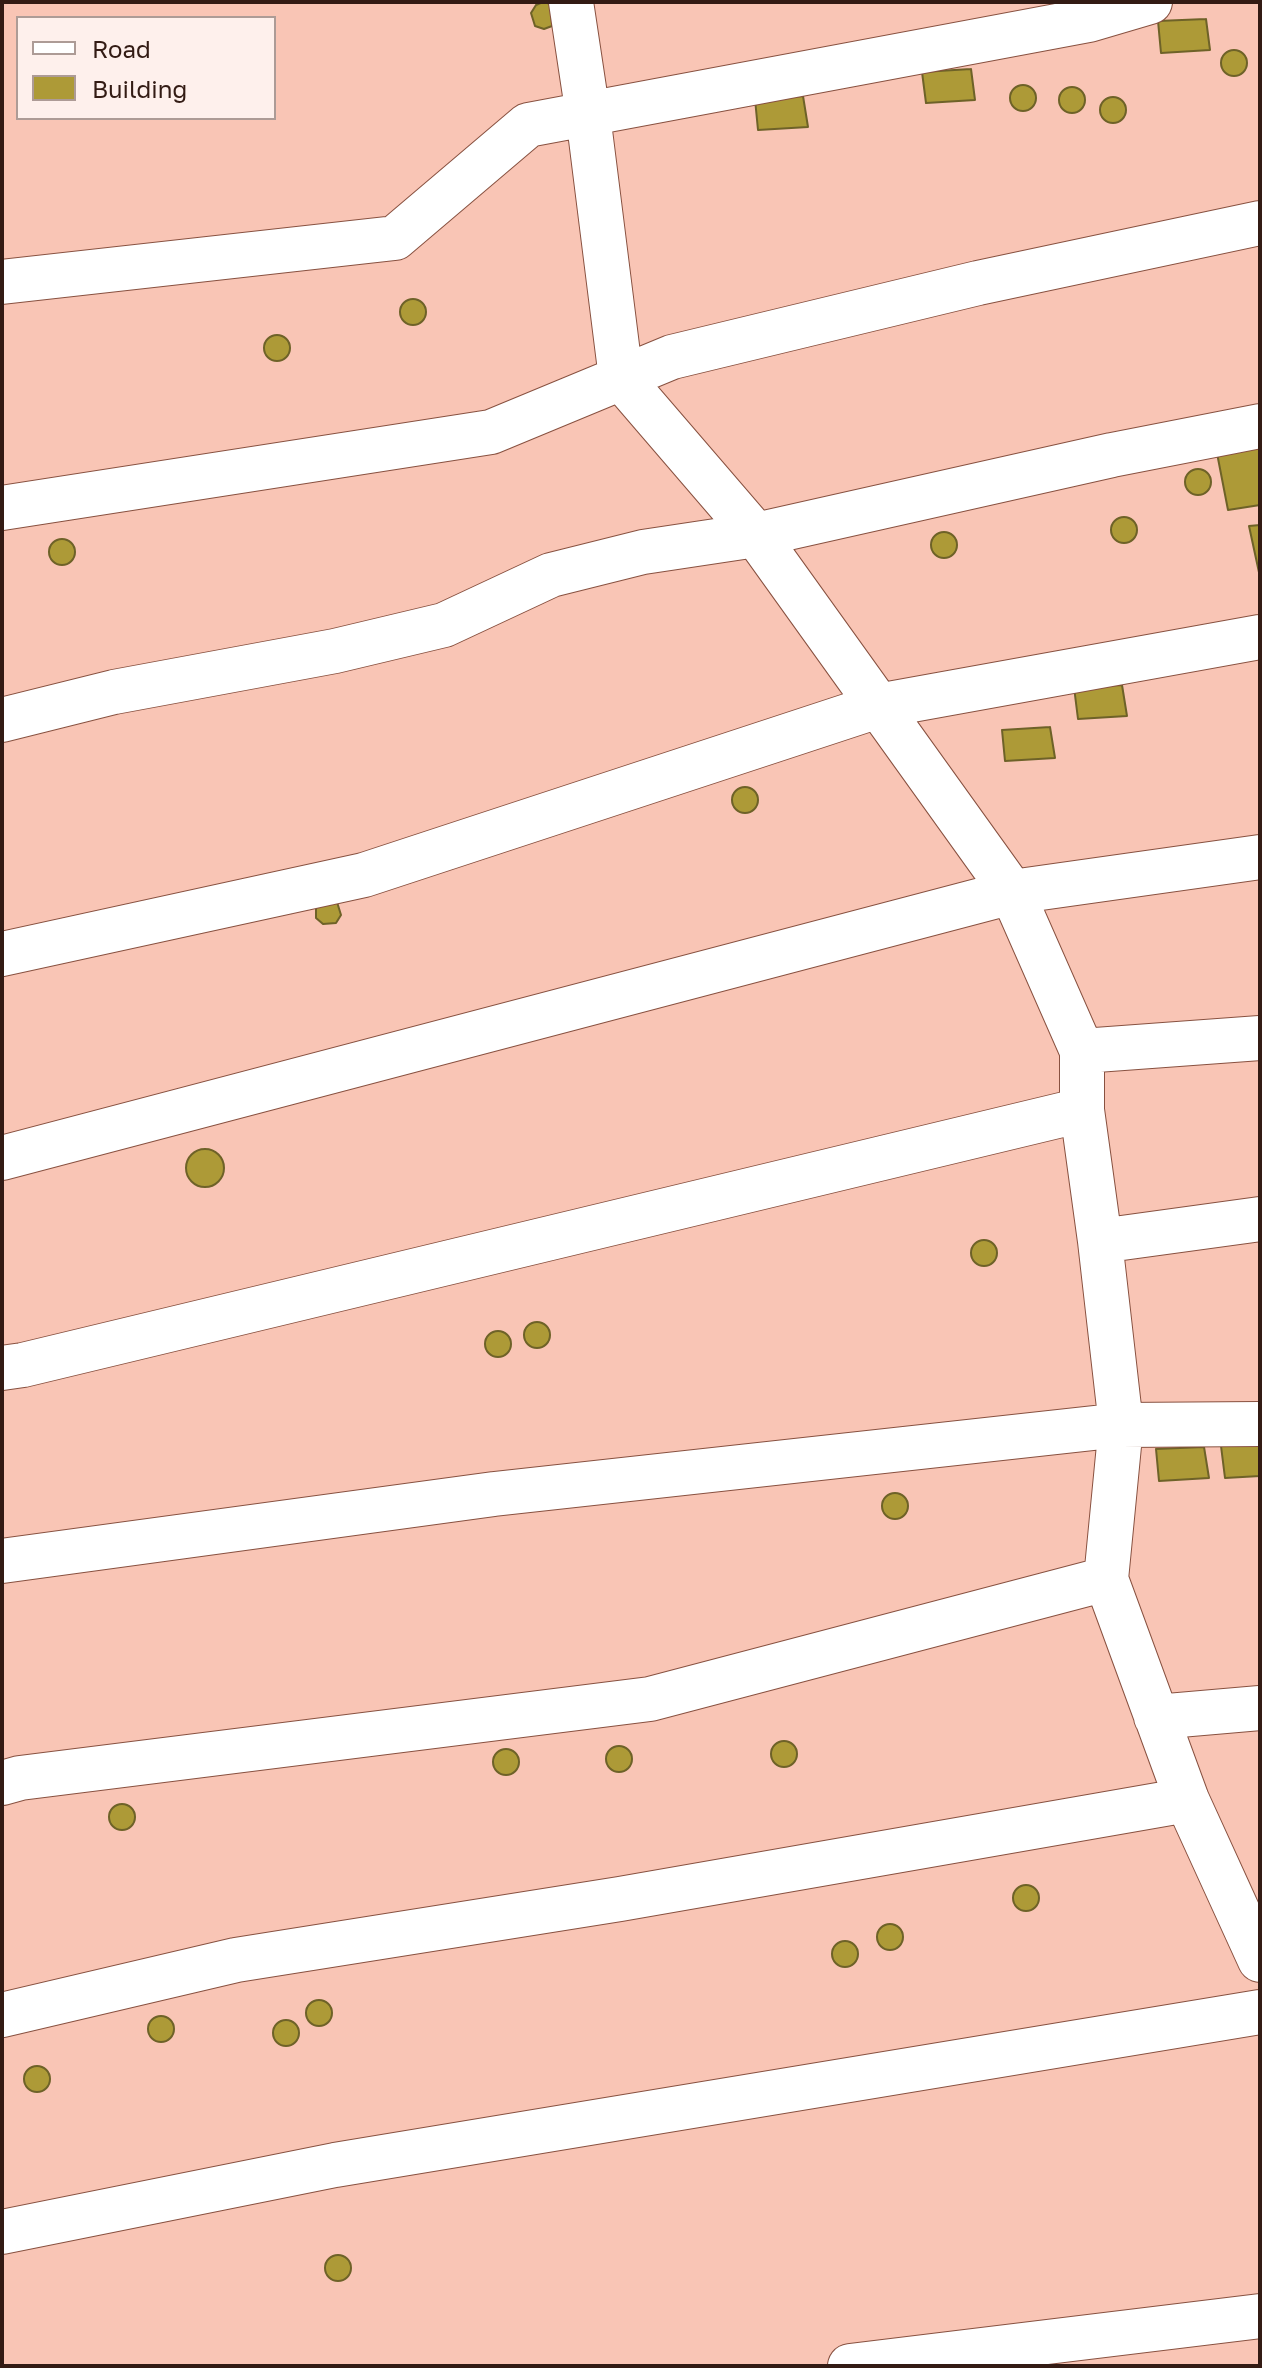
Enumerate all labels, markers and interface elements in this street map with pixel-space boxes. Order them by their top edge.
legend [16,16,276,120]
text: Road [92,34,151,63]
text: Building [92,74,187,103]

